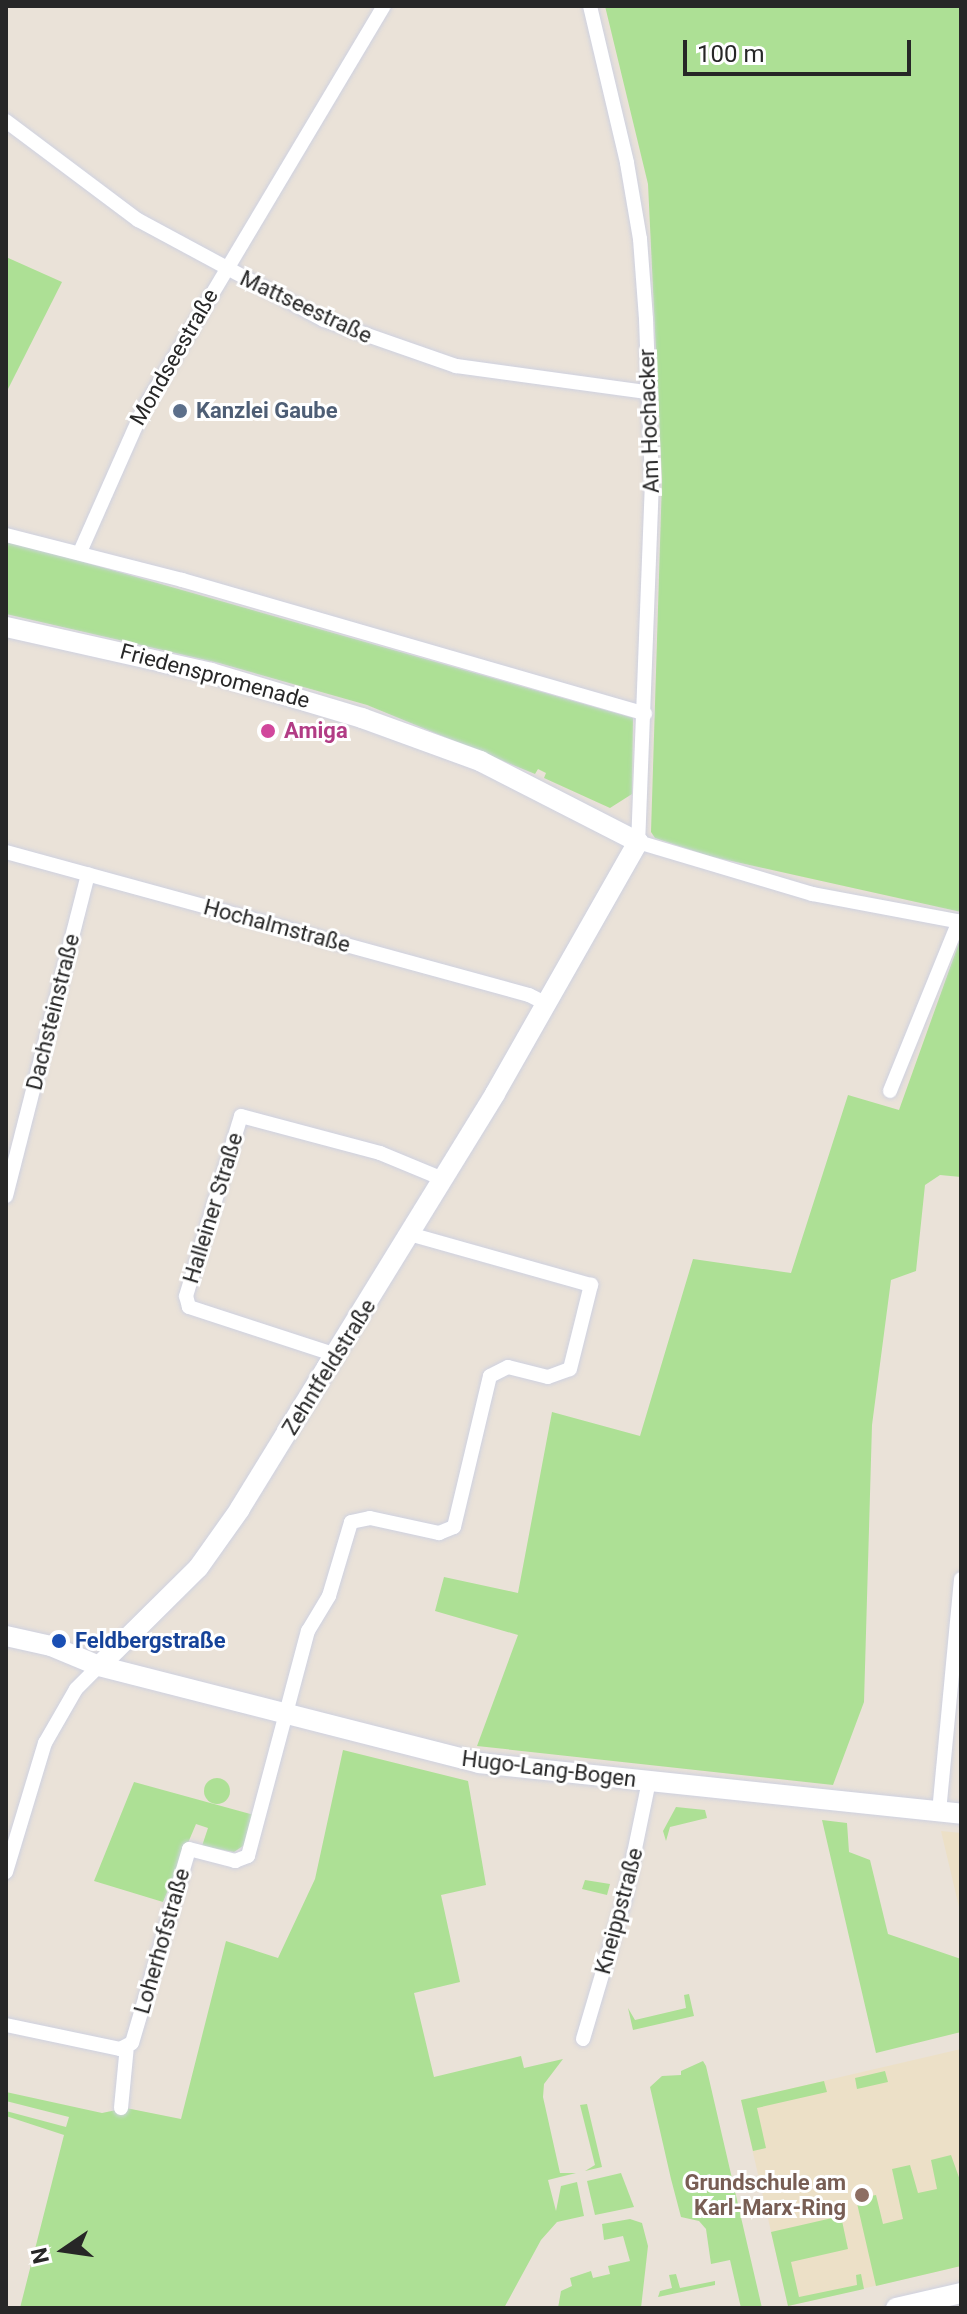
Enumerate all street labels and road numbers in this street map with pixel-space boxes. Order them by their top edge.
street label: Mattseestraße [236,265,376,349]
street label: Mondseestraße [124,284,224,430]
street label: Am Hochacker [633,348,665,494]
street label: Friedenspromenade [117,638,313,714]
street label: Hochalmstraße [201,894,353,958]
street label: Dachsteinstraße [21,931,85,1093]
street label: Halleiner Straße [178,1129,248,1287]
street label: Zehntfeldstraße [277,1294,381,1440]
street label: Hugo-Lang-Bogen [460,1745,638,1793]
street label: Kneippstraße [589,1845,649,1977]
street label: Loherhofstraße [129,1865,195,2017]

